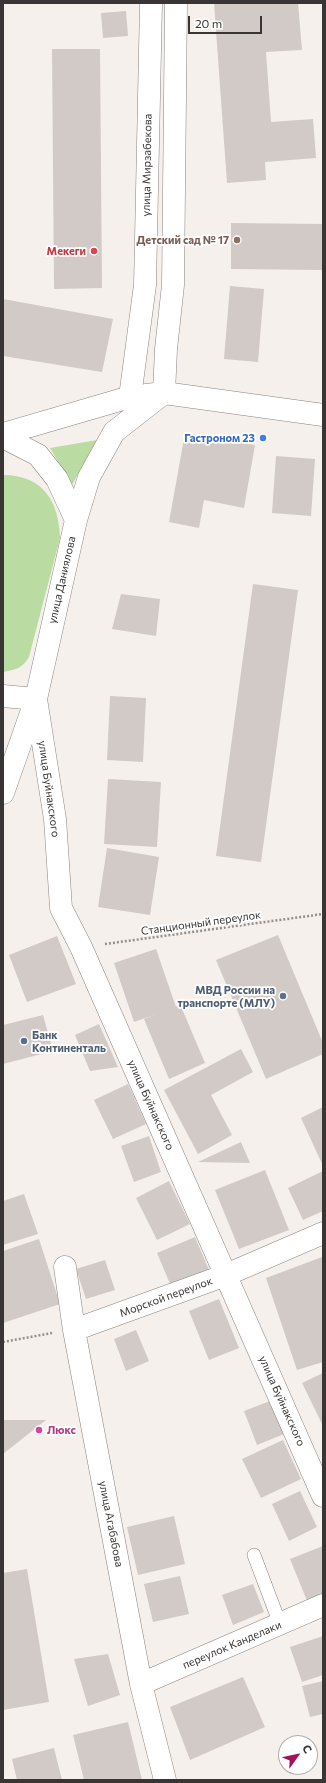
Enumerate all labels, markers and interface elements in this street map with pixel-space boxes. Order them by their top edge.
scale bar [190,8,264,34]
text: 20 m [195,16,222,30]
street label: улица Мирзабекова [140,114,154,216]
place label: Детский сад № 17 [136,233,229,247]
marker: Детский сад № 17 [232,235,242,245]
place label: Мекеги [47,244,86,258]
marker: Мекеги [89,246,99,256]
place label: Гастроном 23 [184,431,255,445]
marker: Гастроном 23 [258,433,268,443]
street label: улица Даниялова [46,535,78,625]
street label: улица Буйнакского [36,740,62,838]
street label: Станционный переулок [140,908,262,938]
place label: МВД России на транспорте (МЛУ) [178,983,275,1009]
marker: МВД России на транспорте (МЛУ) [278,991,288,1001]
place label: Банк Континенталь [32,1028,106,1054]
marker: Банк Континенталь [19,1036,29,1046]
street label: улица Буйнакского [125,1058,177,1152]
street label: Морской переулок [118,1274,214,1320]
street label: улица Буйнакского [256,1354,308,1448]
place label: Люкс [47,1423,76,1437]
marker: Люкс [34,1425,44,1435]
street label: улица Агабабова [96,1480,126,1568]
street label: переулок Канделаки [181,1618,283,1672]
north arrow [278,1735,318,1775]
text: С [300,1742,315,1755]

